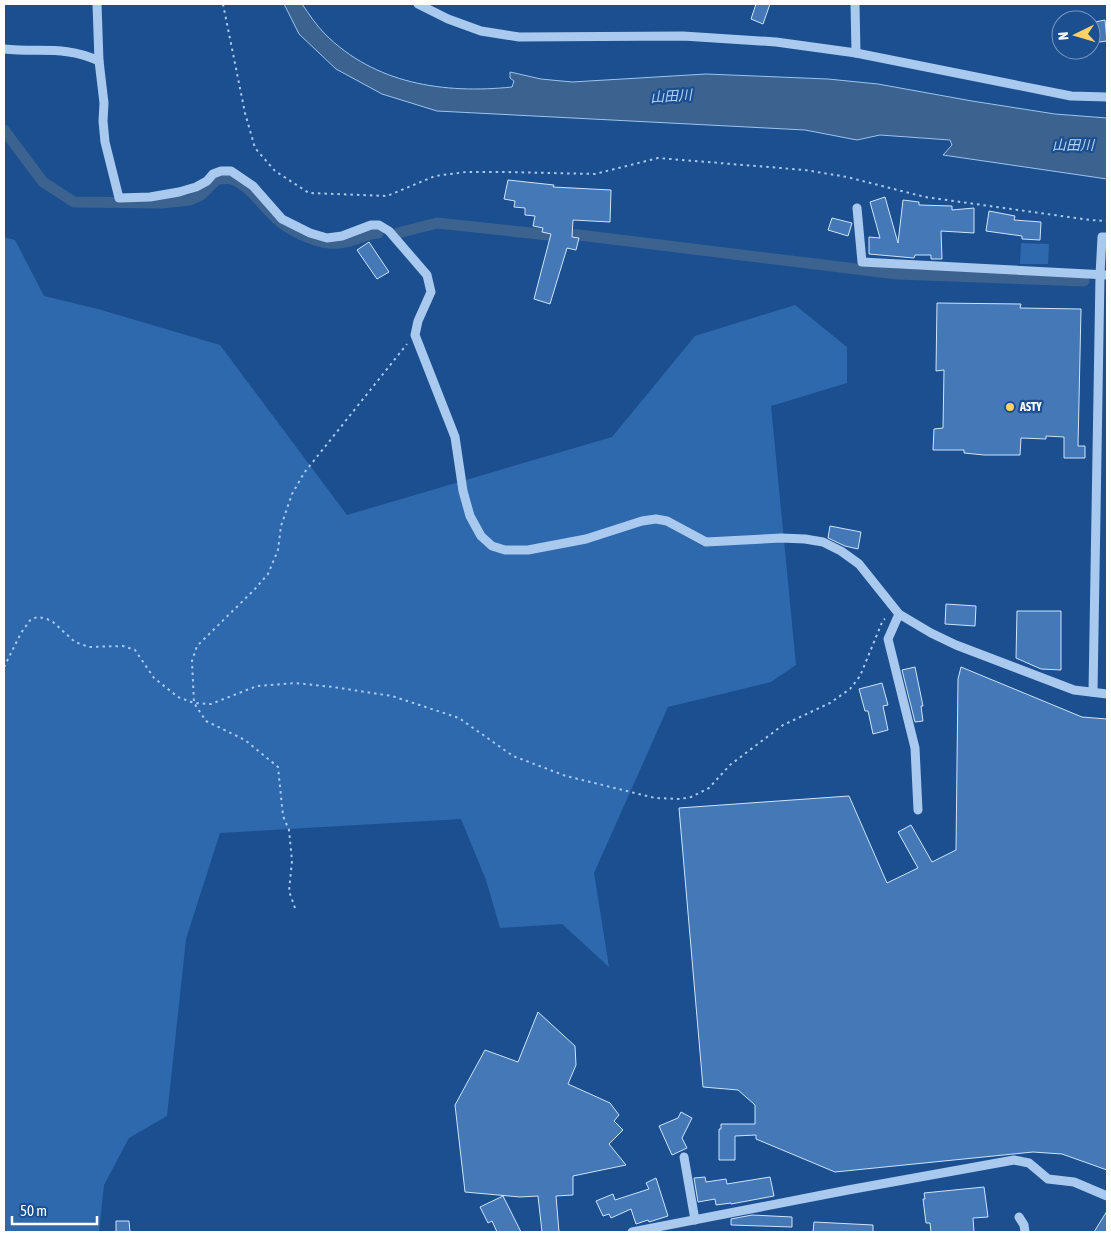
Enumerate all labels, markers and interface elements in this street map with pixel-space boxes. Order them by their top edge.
north arrow [1051,10,1101,60]
text: N [1055,31,1071,41]
water label: 山田川 [649,86,695,105]
water label: 山田川 [1052,137,1096,153]
place label: ASTY [1019,400,1042,414]
marker: ASTY [1004,401,1016,413]
scale bar [12,1194,98,1226]
text: 50 m [20,1202,47,1219]

